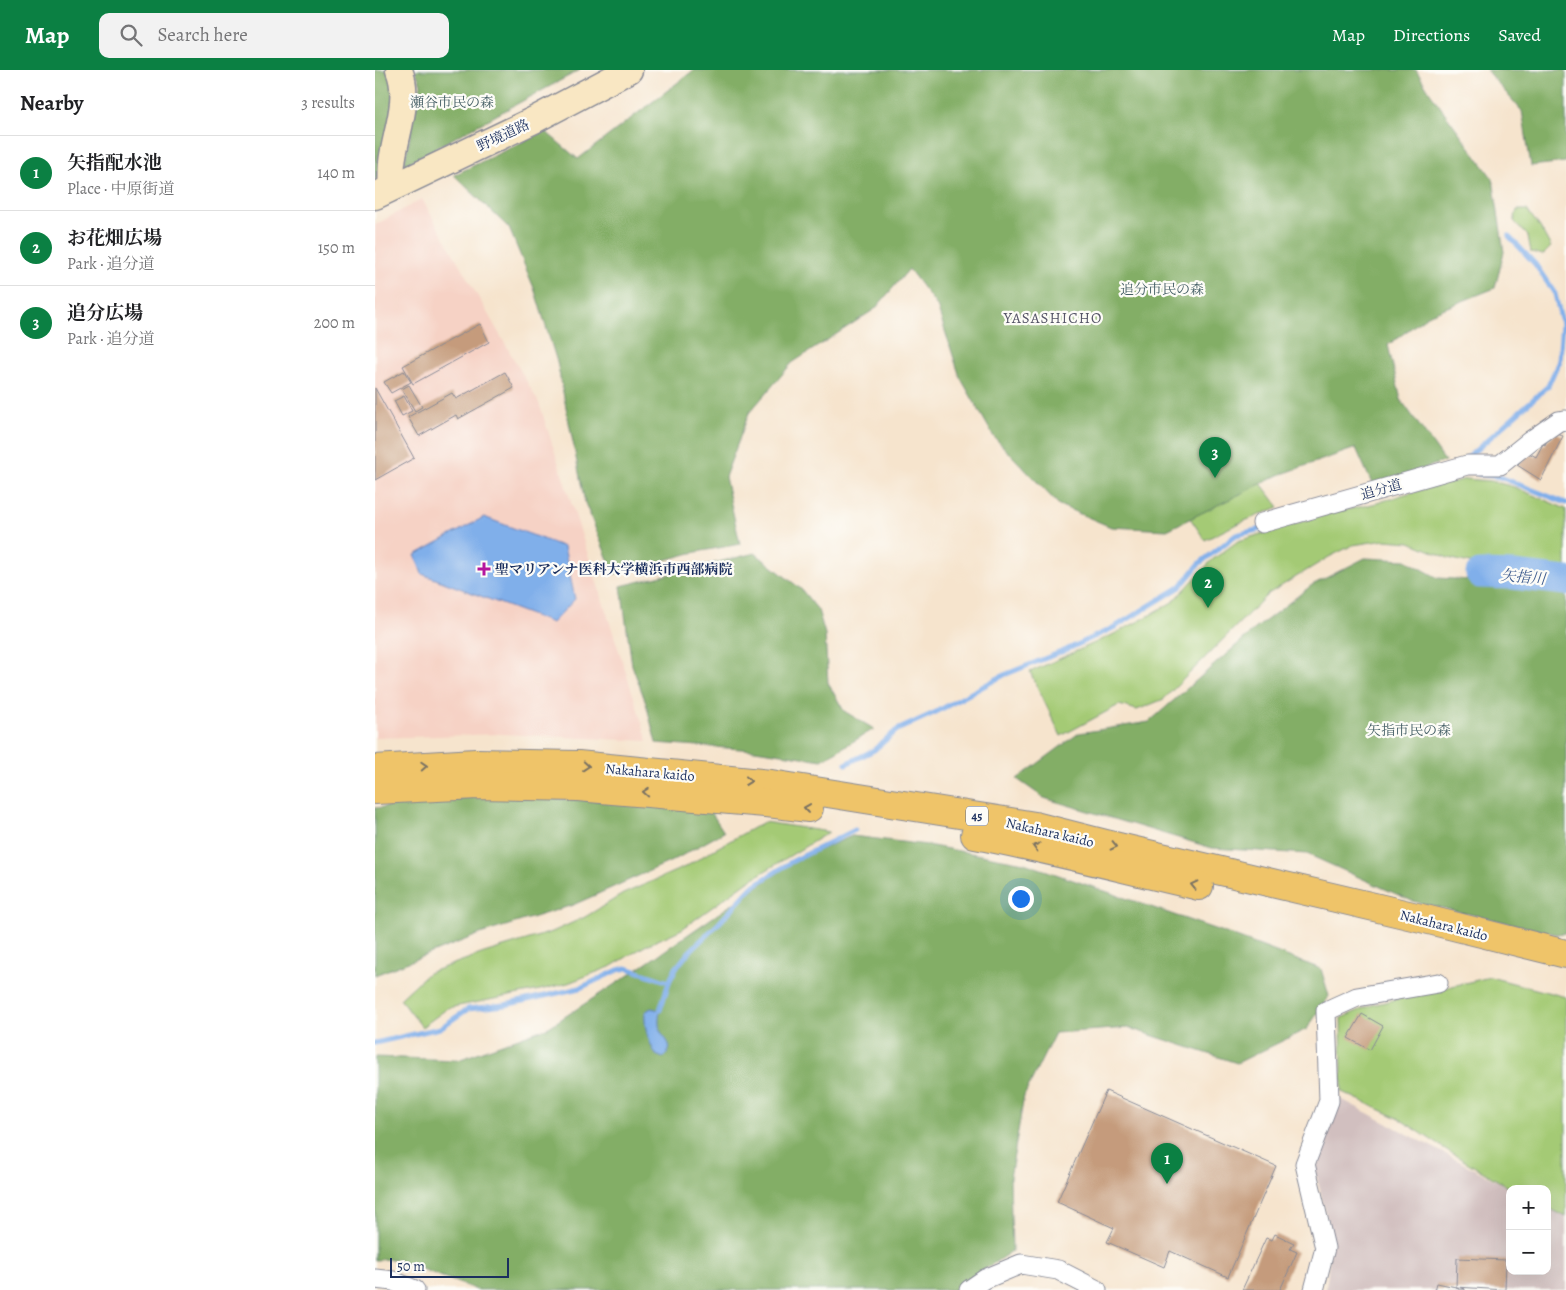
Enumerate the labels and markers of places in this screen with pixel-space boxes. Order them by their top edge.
pin: 3 [1199,437,1231,478]
place label: 聖マリアンナ医科大学横浜市西部病院 [495,560,732,579]
marker: 聖マリアンナ医科大学横浜市西部病院 [477,562,491,576]
pin: 2 [1192,567,1224,608]
pin: 1 [1151,1143,1183,1184]

